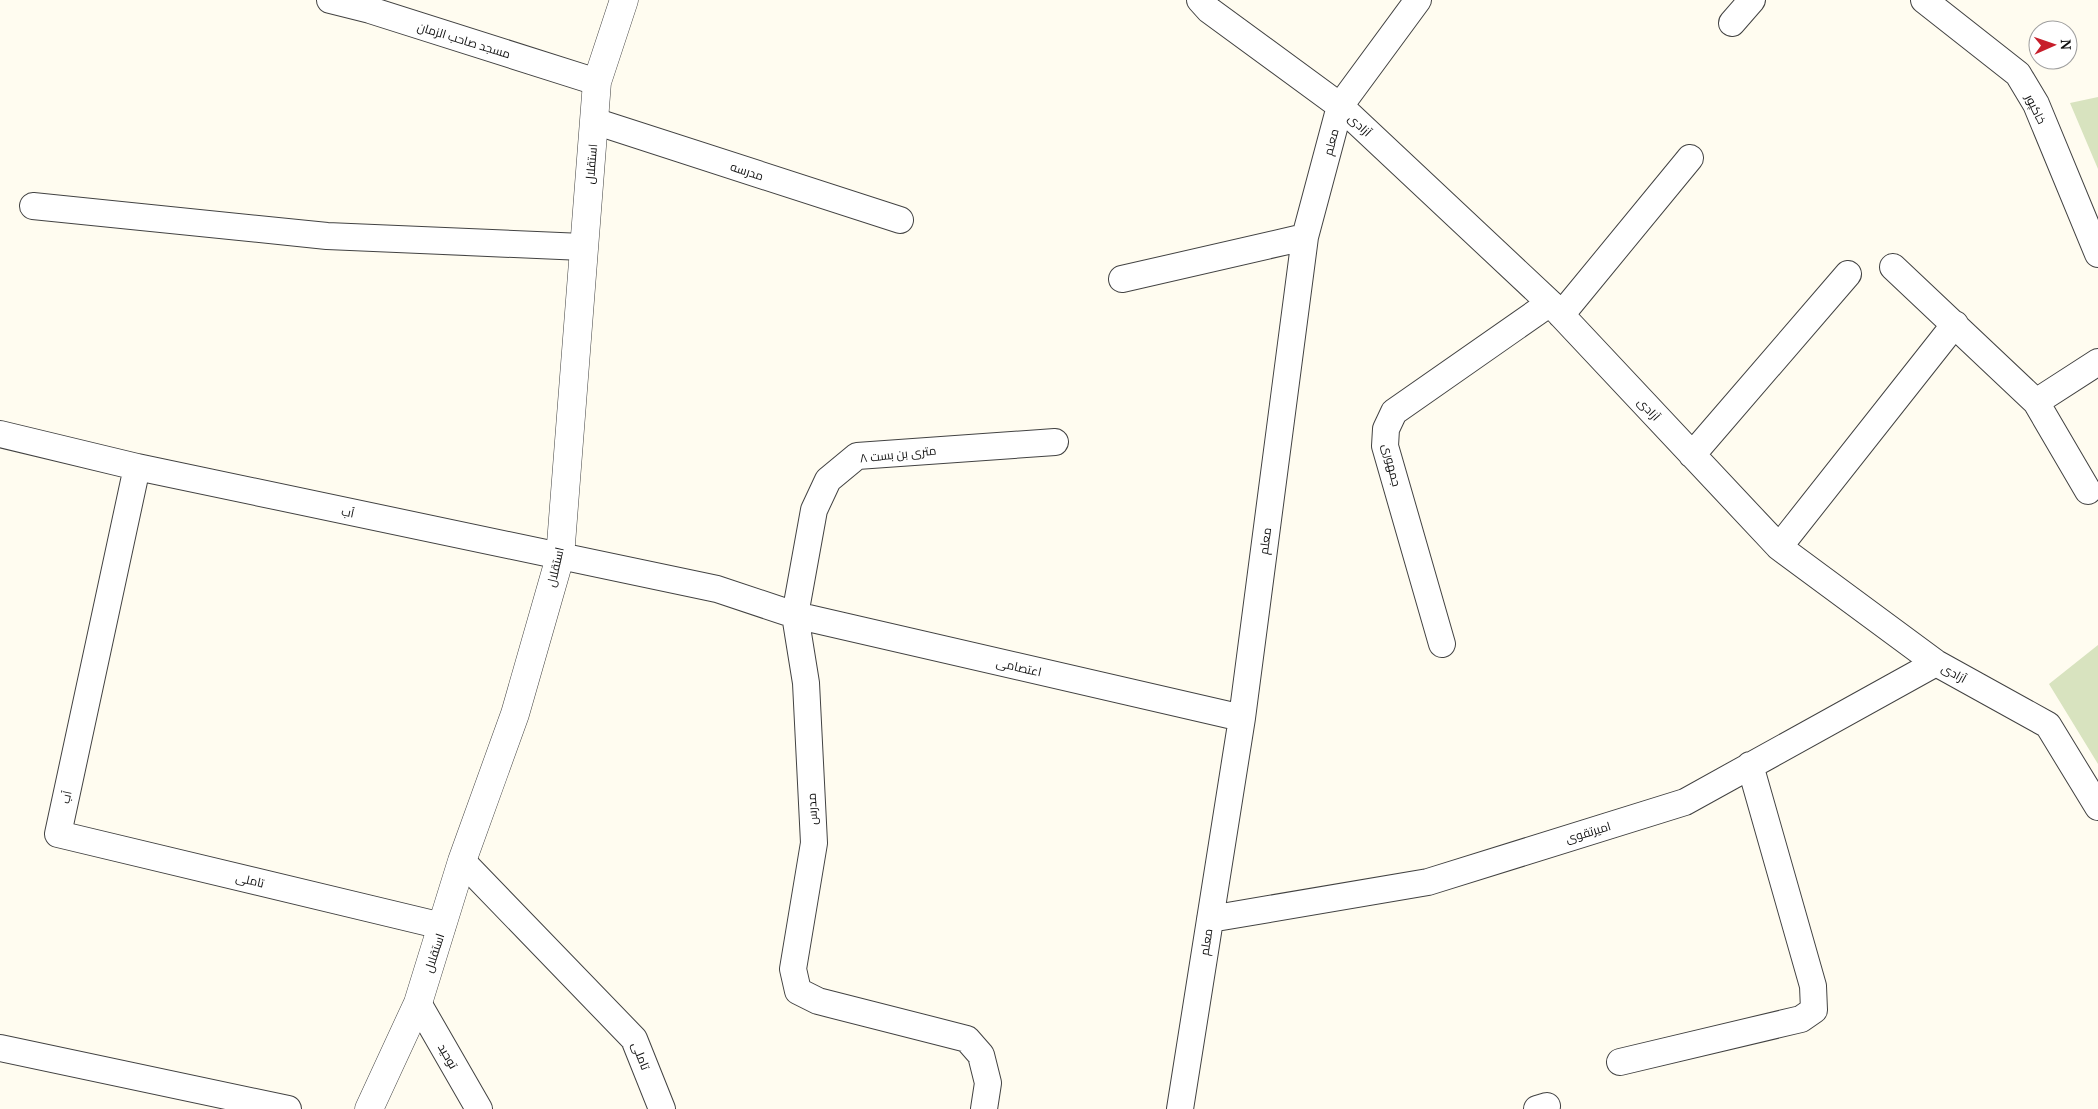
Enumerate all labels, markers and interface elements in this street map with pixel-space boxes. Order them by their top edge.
street label: مسجد صاحب الزمان [416,19,512,61]
north arrow [2028,20,2078,70]
text: N [2057,39,2076,51]
street label: خاکپور [2021,91,2050,127]
street label: آزادی [1345,111,1375,140]
street label: معلم [1320,127,1343,157]
street label: استقلال [582,143,600,185]
street label: مدرسه [728,159,766,183]
street label: آزادی [1635,394,1664,424]
street label: جمهوری [1379,442,1405,488]
street label: ۸ متری بن بست [859,443,937,465]
street label: آب [340,503,357,521]
street label: معلم [1256,527,1275,555]
street label: استقلال [543,546,567,588]
street label: اعتصامی [995,655,1043,679]
street label: آزادی [1939,660,1970,686]
street label: آب [57,788,75,805]
street label: مدرس [804,793,820,825]
street label: امیرتقوی [1564,818,1612,846]
street label: تاملی [234,869,266,891]
street label: معلم [1196,928,1217,957]
street label: استقلال [421,931,447,975]
street label: تاملی [629,1040,654,1073]
street label: توحید [435,1041,462,1072]

